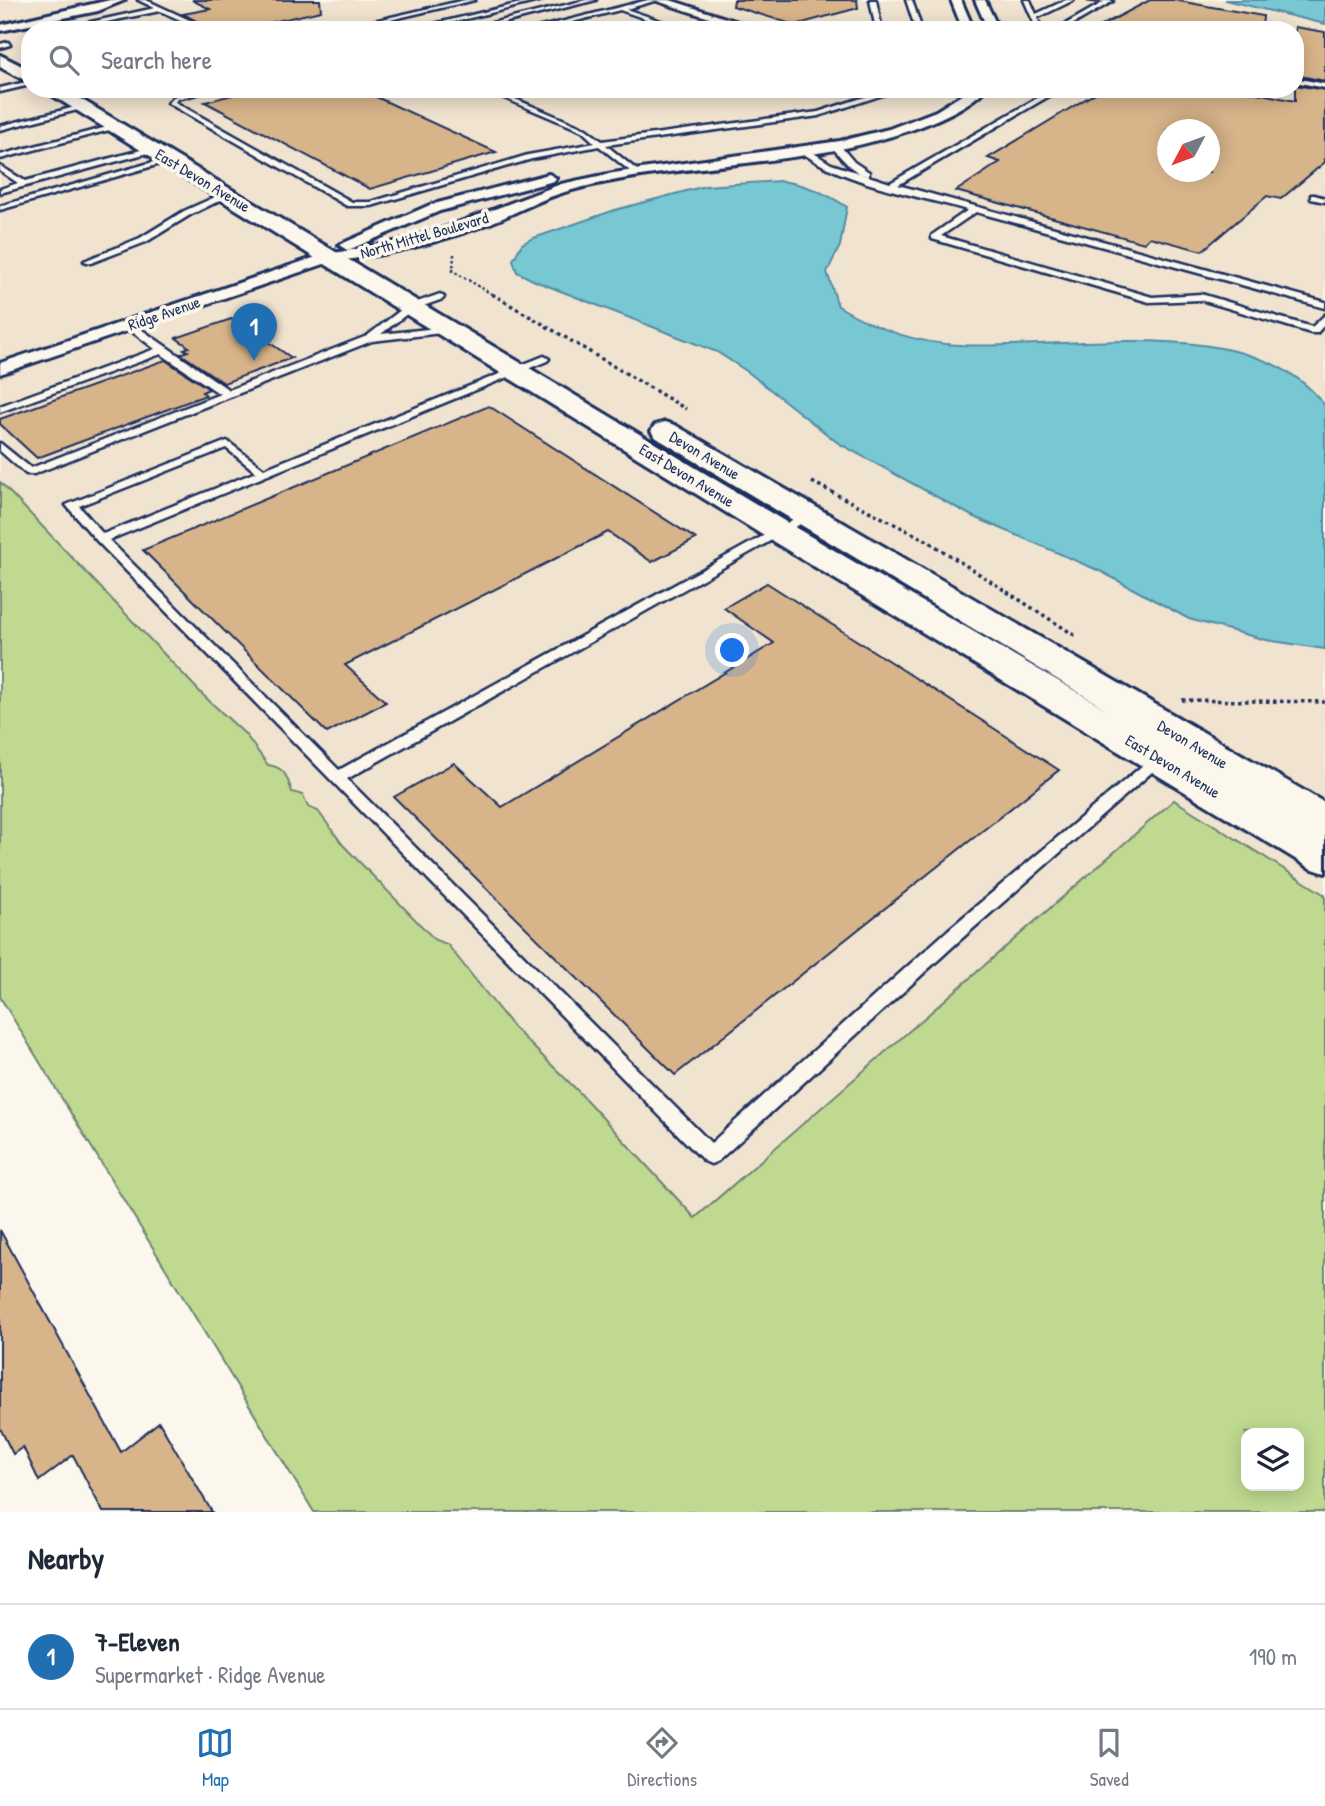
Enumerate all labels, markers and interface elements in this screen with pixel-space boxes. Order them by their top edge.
search box [21,21,1304,98]
icon: search [45,41,83,79]
text: Search here [101,42,212,77]
north arrow [1157,119,1220,182]
street label: East Devon Avenue [151,143,255,217]
street label: North Mittel Boulevard [357,206,491,264]
street label: Ridge Avenue [125,290,204,336]
pin: 1 [231,303,277,361]
street label: Devon Avenue [666,425,745,485]
street label: East Devon Avenue [635,438,739,512]
your location [715,633,749,667]
street label: Devon Avenue [1154,714,1233,774]
street label: East Devon Avenue [1121,729,1225,803]
map controls [1241,1428,1304,1491]
button: layers [1241,1428,1304,1491]
text: Nearby [28,1538,104,1578]
text: 7-Eleven [95,1624,180,1659]
text: 1 [47,1641,55,1672]
text: 190 m [1249,1641,1297,1672]
text: Supermarket · Ridge Avenue [95,1659,325,1690]
tab: Map [196,1724,234,1792]
tab: Directions [627,1724,697,1792]
tab: Saved [1090,1724,1129,1792]

